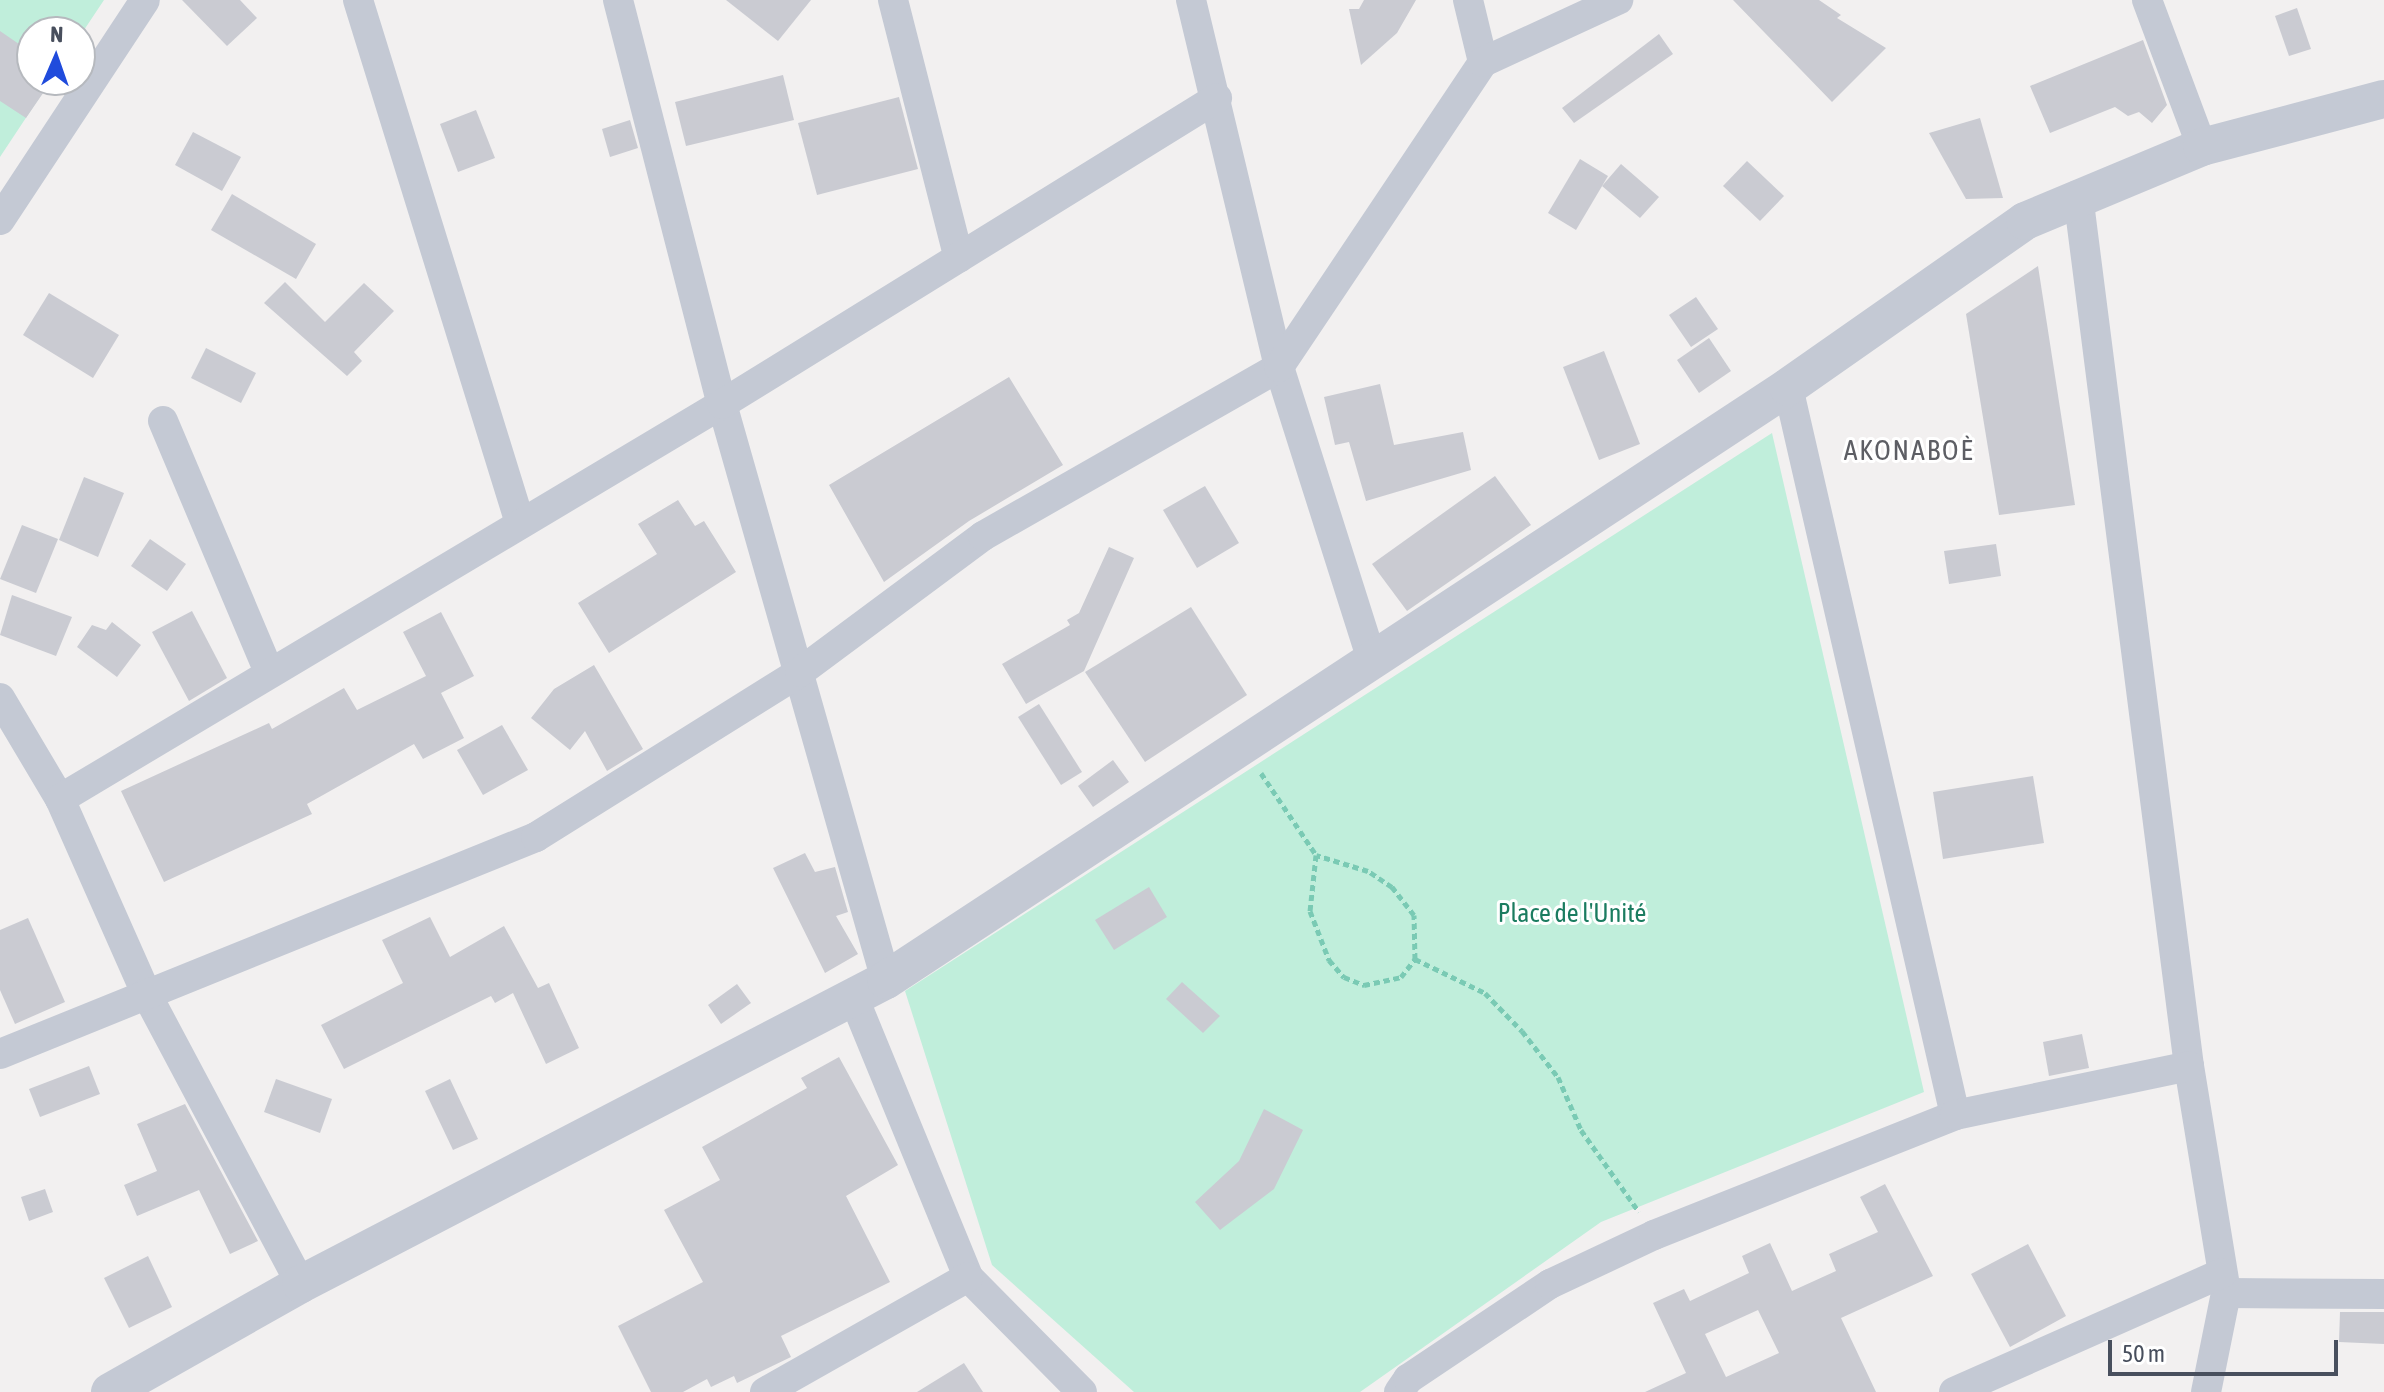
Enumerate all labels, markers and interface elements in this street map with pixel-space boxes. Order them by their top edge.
north arrow [16,16,96,96]
text: N [50,21,64,47]
district label: AKONABOÈ [1844,433,1974,467]
park label: Place de l'Unité [1498,898,1646,930]
scale bar [2112,1324,2342,1374]
text: 50 m [2122,1340,2165,1367]

